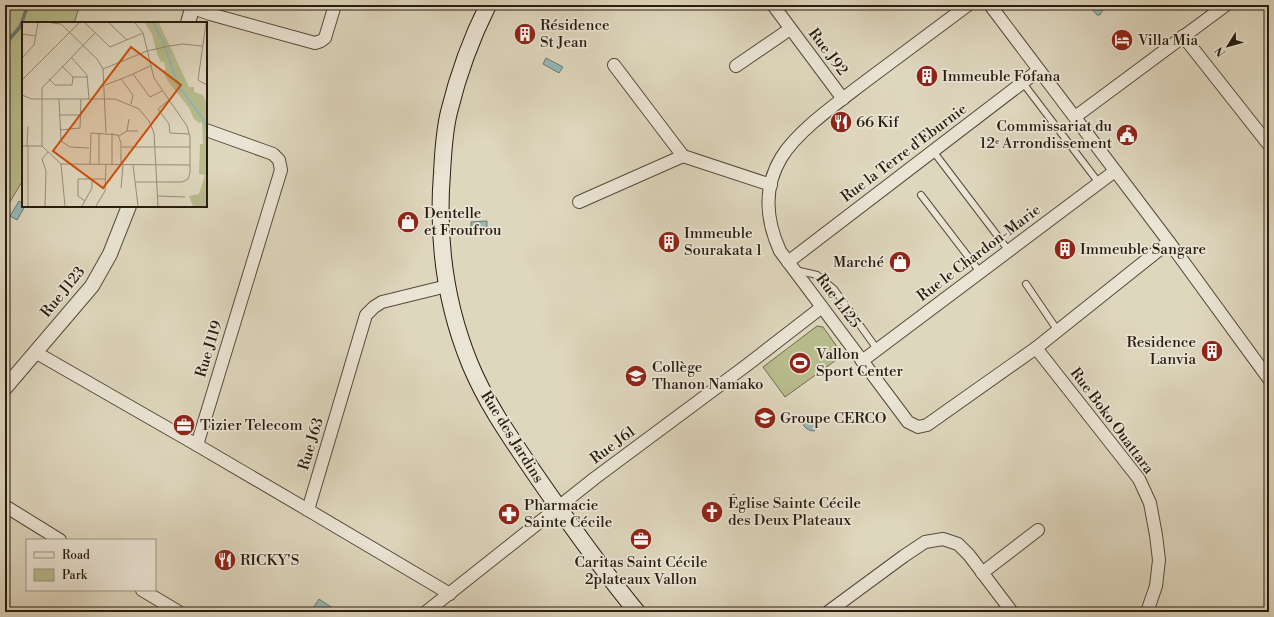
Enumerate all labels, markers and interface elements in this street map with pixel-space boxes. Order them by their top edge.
place label: Résidence St Jean [540,16,610,52]
building icon: Résidence St Jean [512,21,538,47]
inset map [22,22,207,207]
street label: Rue J92 [804,25,852,79]
north arrow [1208,26,1248,66]
hotel icon: Villa Mia [1109,27,1135,53]
place label: Villa Mia [1137,31,1199,50]
text: N [1212,43,1229,59]
building icon: Immeuble Fofana [914,63,940,89]
place label: Immeuble Fofana [942,67,1061,86]
street label: Rue la Terre d'Eburnie [837,99,971,207]
restaurant icon: 66 Kif [828,109,854,135]
place label: 66 Kif [856,113,899,132]
place label: Commissariat du 12ᵉ Arrondissement [980,117,1113,153]
public building icon: Commissariat du 12ᵉ Arrondissement [1114,122,1140,148]
street label: Rue le Chardon-Marie [913,200,1045,306]
place label: Dentelle et Froufrou [424,204,502,240]
shop icon: Dentelle et Froufrou [395,209,421,235]
place label: Immeuble Sourakata 1 [684,224,763,260]
building icon: Immeuble Sourakata 1 [656,229,682,255]
building icon: Immeuble Sangare [1052,236,1078,262]
place label: Immeuble Sangare [1080,240,1206,259]
shop icon: Marché [887,249,913,275]
place label: Marché [833,253,884,272]
street label: Rue J123 [37,263,89,321]
street label: Rue L125 [811,270,865,332]
street label: Rue J119 [191,318,227,380]
place label: Residence Lanvia [1126,333,1196,369]
building icon: Residence Lanvia [1199,338,1225,364]
place label: Vallon Sport Center [815,345,904,381]
sports icon: Vallon Sport Center [787,350,813,376]
place label: Collège Thanon Namako [652,358,764,394]
school or university icon: Collège Thanon Namako [623,363,649,389]
street label: Rue Boko Ouattara [1066,364,1158,478]
street label: Rue des Jardins [476,388,548,486]
school or university icon: Groupe CERCO [752,405,778,431]
place label: Groupe CERCO [780,409,887,428]
office icon: Tizier Telecom [171,412,197,438]
street label: Rue J63 [294,415,328,473]
place label: Tizier Telecom [200,416,303,435]
street label: Rue J61 [587,422,640,468]
place label: Église Sainte Cécile des Deux Plateaux [728,493,861,530]
place label: Pharmacie Sainte Cécile [524,496,612,532]
church icon: Église Sainte Cécile des Deux Plateaux [699,499,725,525]
pharmacy icon: Pharmacie Sainte Cécile [496,501,522,527]
office icon: Caritas Saint Cécile 2plateaux Vallon [628,526,654,552]
legend [26,539,156,591]
restaurant icon: RICKY'S [212,547,238,573]
text: Road [62,548,90,563]
place label: RICKY'S [240,551,299,570]
place label: Caritas Saint Cécile 2plateaux Vallon [574,553,708,589]
text: Park [62,568,88,583]

